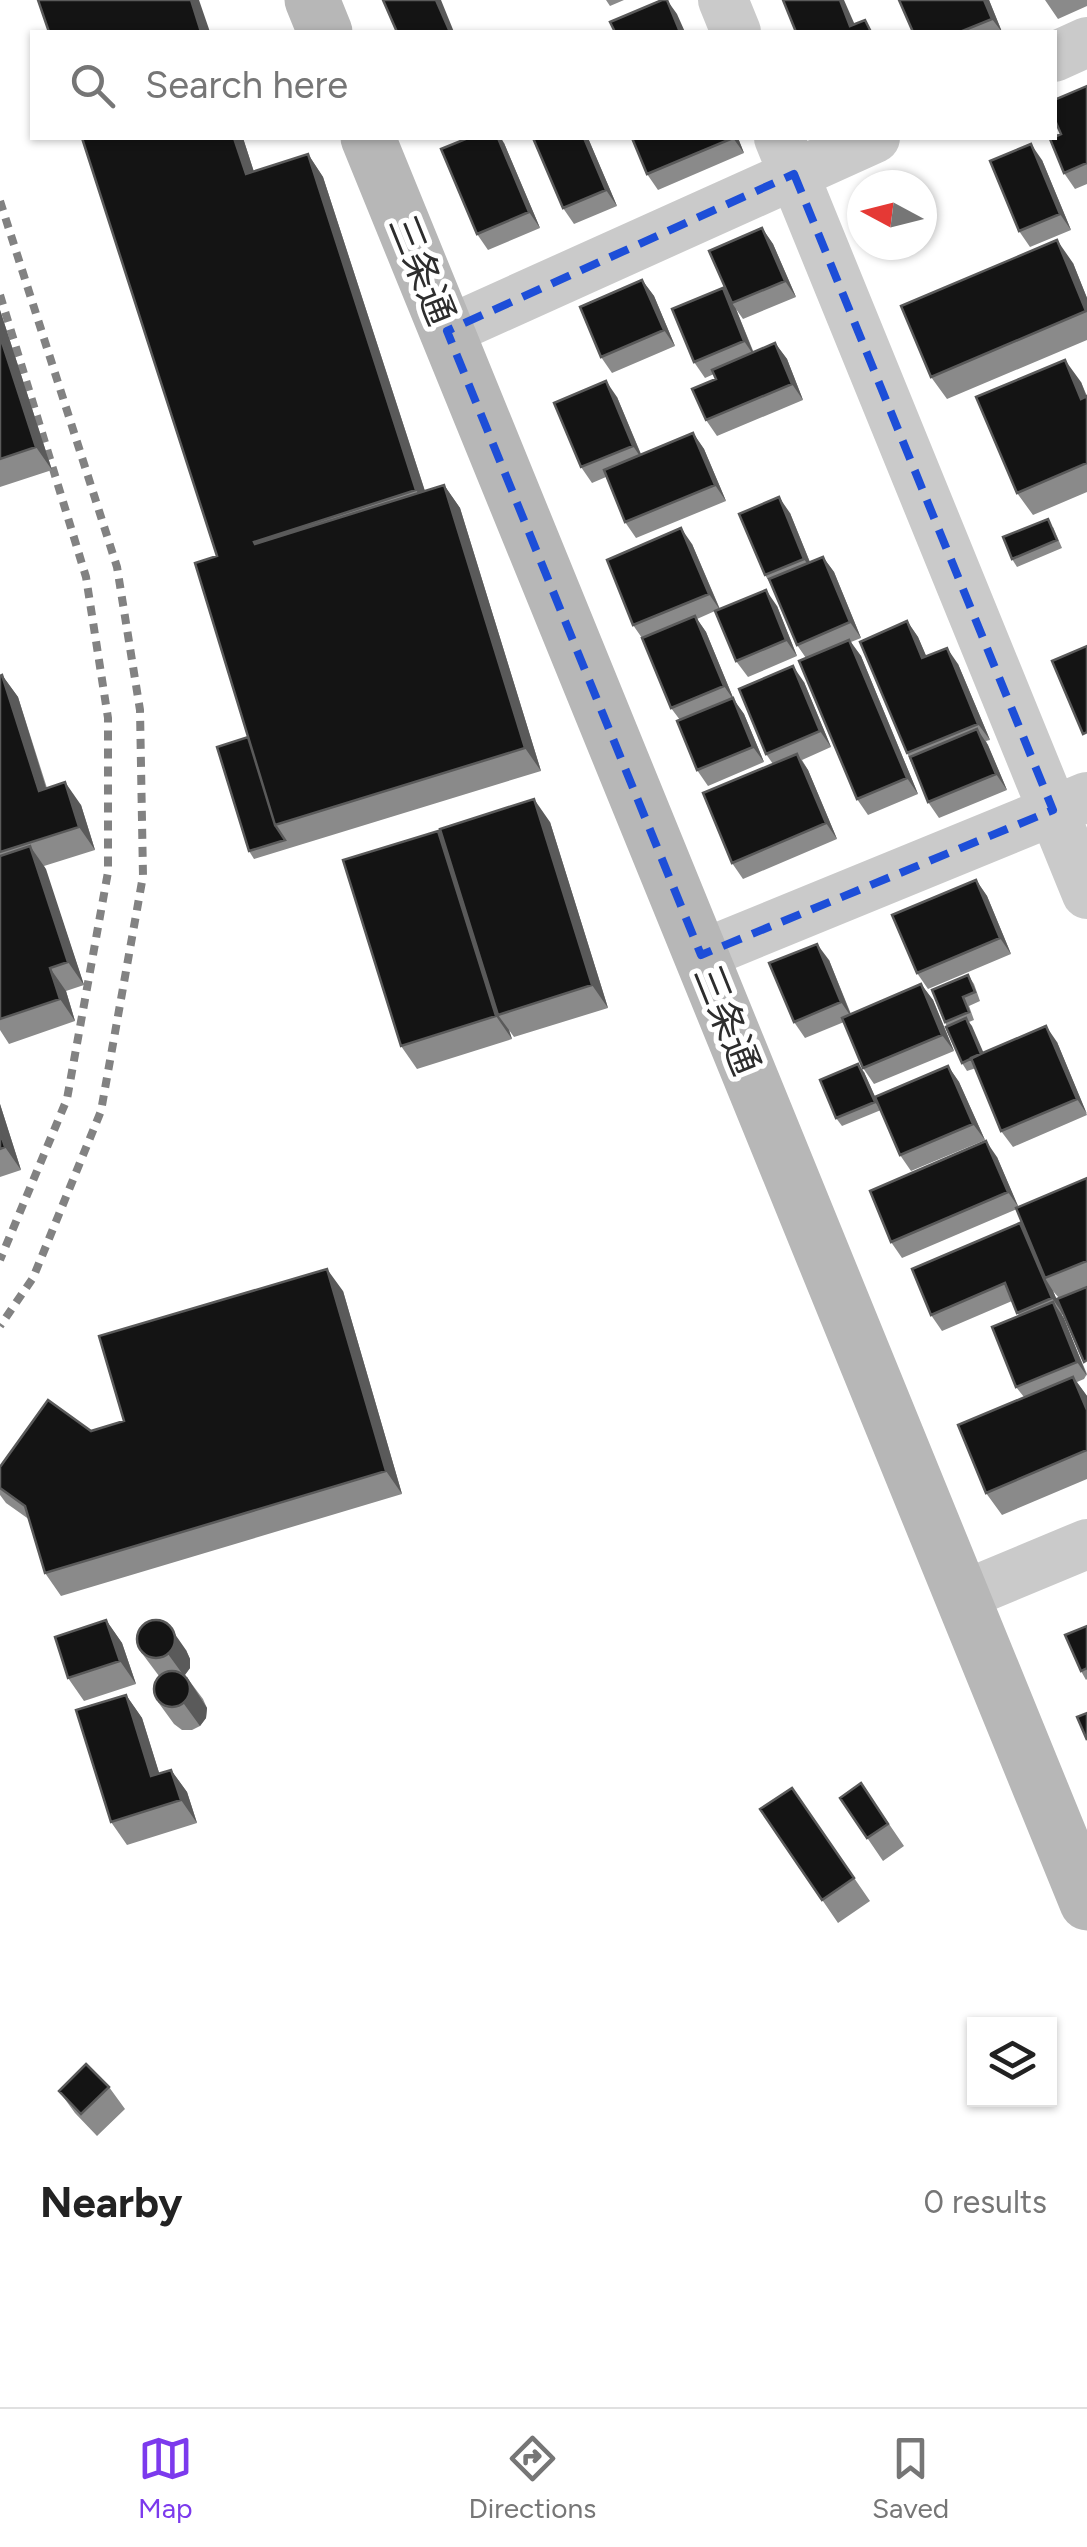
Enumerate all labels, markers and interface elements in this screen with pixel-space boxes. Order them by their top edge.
search box [30,30,1057,140]
icon: search [65,58,120,113]
text: Search here [145,62,348,108]
north arrow [847,170,937,260]
street label: 三条通 [379,209,465,331]
street label: 三条通 [684,959,770,1081]
map controls [967,2017,1057,2107]
button: layers [967,2017,1057,2107]
text: Nearby [40,2177,182,2228]
text: 0 results [923,2183,1047,2221]
tab: Map [138,2431,193,2525]
tab: Directions [469,2431,596,2525]
tab: Saved [872,2431,949,2525]

